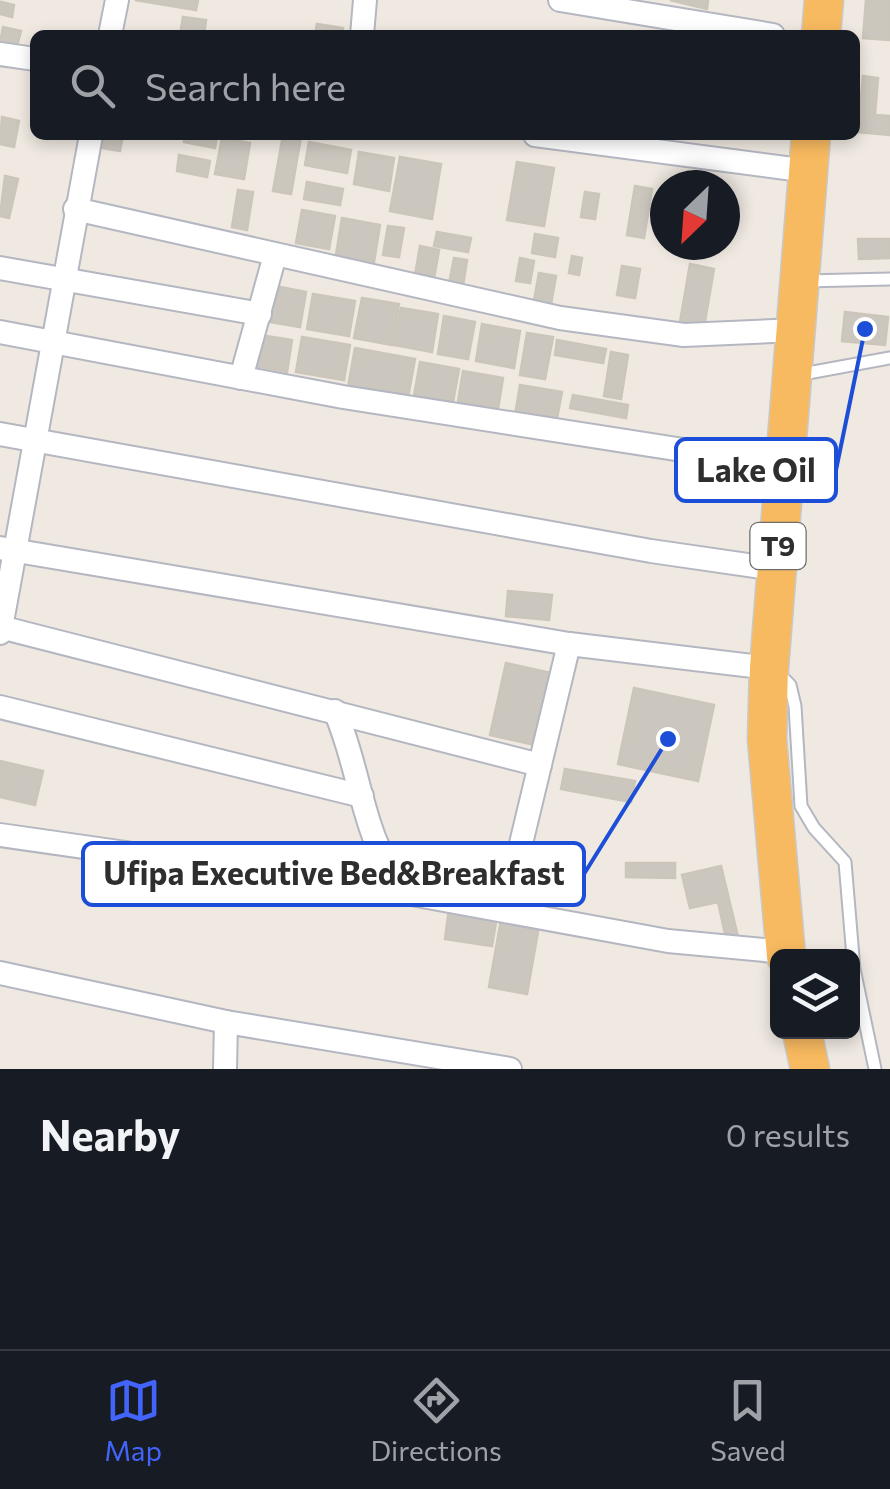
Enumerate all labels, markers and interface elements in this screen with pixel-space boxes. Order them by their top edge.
search box [30,30,860,140]
icon: search [65,58,120,113]
text: Search here [145,62,346,109]
north arrow [650,170,740,260]
callout: Lake Oil [676,439,836,501]
text: Lake Oil [696,449,816,489]
road number: T9 [750,523,806,569]
callout: Ufipa Executive Bed&Breakfast [83,843,584,905]
text: Ufipa Executive Bed&Breakfast [103,852,565,892]
map controls [770,949,860,1039]
button: layers [770,949,860,1039]
text: Nearby [40,1108,180,1160]
text: 0 results [726,1114,850,1154]
tab: Map [104,1373,162,1467]
tab: Directions [370,1373,502,1467]
tab: Saved [710,1373,786,1467]

